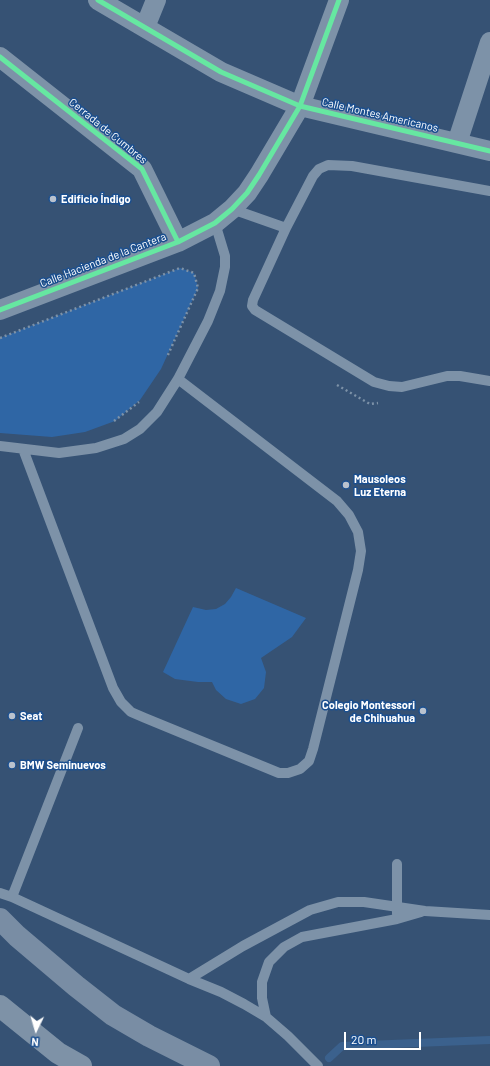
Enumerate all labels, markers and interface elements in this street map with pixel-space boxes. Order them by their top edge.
street label: Cerrada de Cumbres [66,95,150,167]
street label: Calle Montes Americanos [321,95,439,135]
place label: Edificio Índigo [61,192,131,206]
marker: Edificio Índigo [48,194,58,204]
street label: Calle Hacienda de la Cantera [38,230,168,290]
place label: Mausoleos Luz Eterna [354,472,406,498]
marker: Mausoleos Luz Eterna [341,480,351,490]
place label: Colegio Montessori de Chihuahua [322,698,415,724]
marker: Colegio Montessori de Chihuahua [418,706,428,716]
place label: Seat [20,709,42,723]
marker: Seat [7,711,17,721]
place label: BMW Seminuevos [20,758,106,772]
marker: BMW Seminuevos [7,760,17,770]
north arrow [16,1010,56,1050]
scale bar [346,1024,423,1050]
text: 20 m [351,1032,377,1046]
text: N [31,1036,39,1049]

